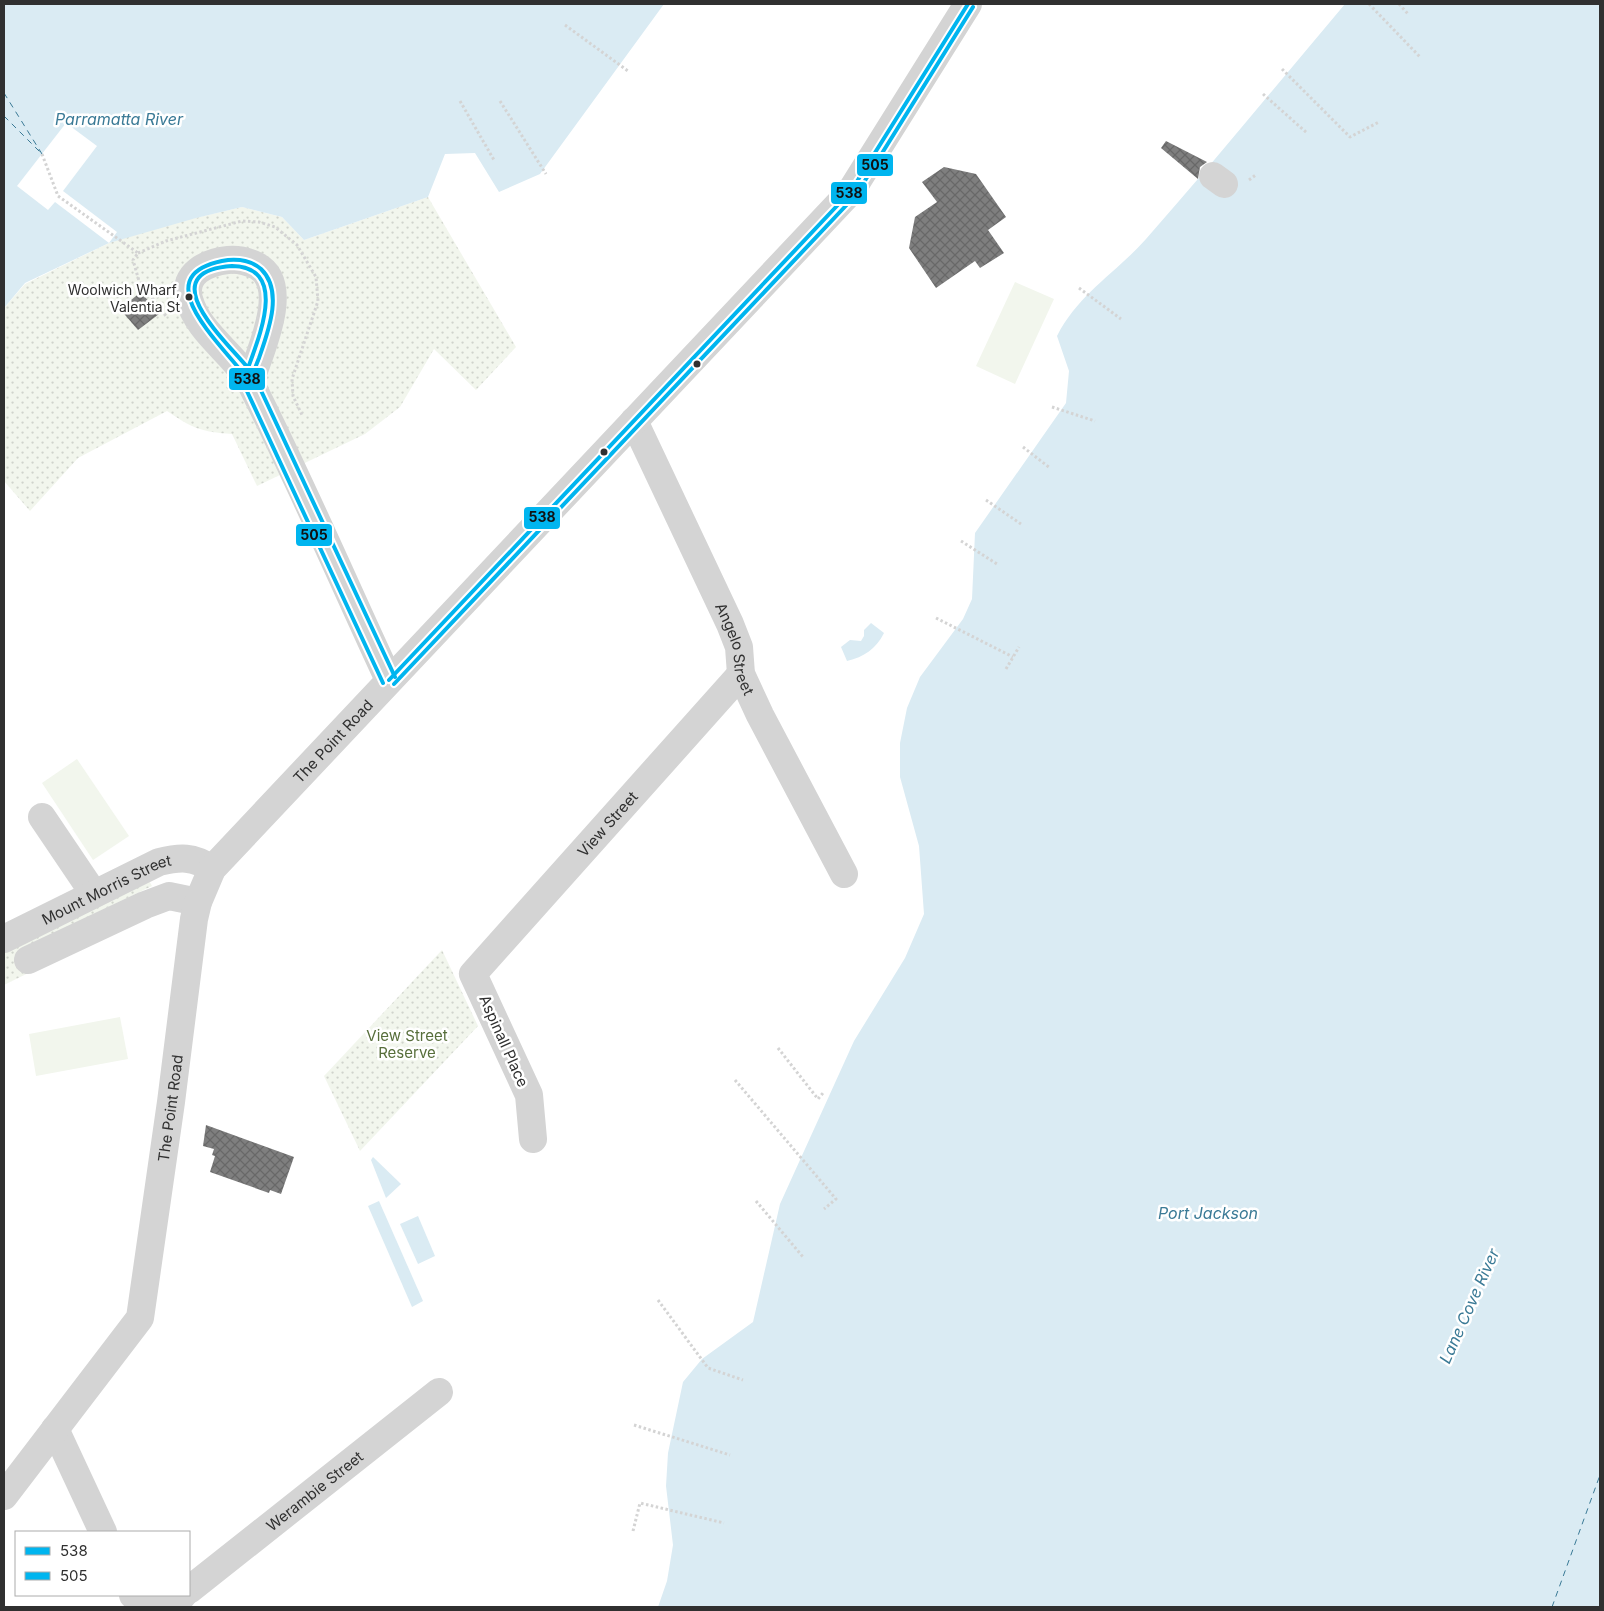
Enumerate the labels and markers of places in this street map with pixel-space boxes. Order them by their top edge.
place label: Woolwich Wharf, Valentia St [68,281,180,315]
marker: Woolwich Wharf, Valentia St [184,292,194,302]
unlabelled marker [692,359,702,369]
unlabelled marker [599,447,609,457]

